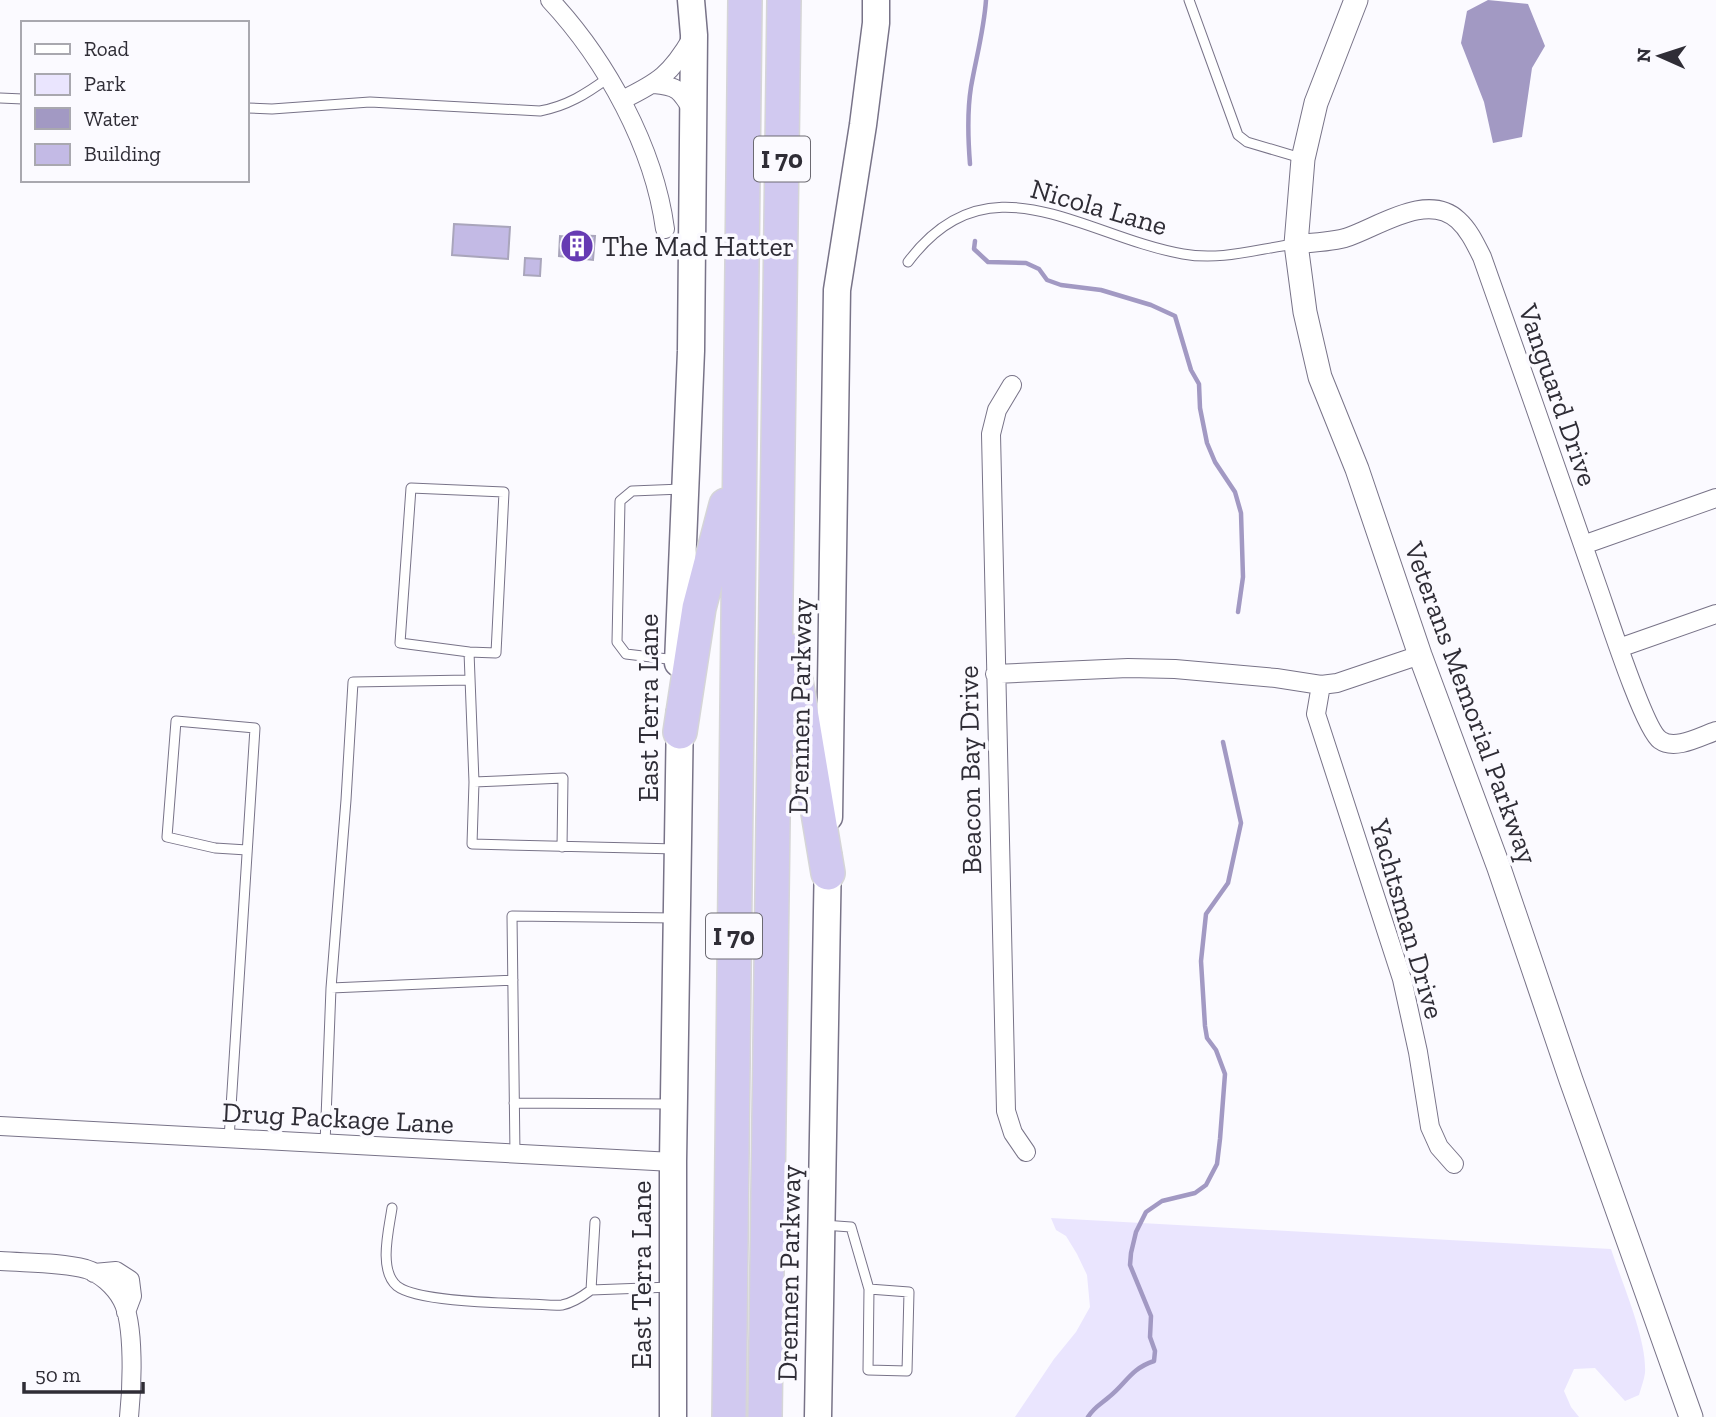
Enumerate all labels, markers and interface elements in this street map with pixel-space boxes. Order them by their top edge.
legend [21,21,248,182]
north arrow [1625,21,1695,91]
text: Road [84,36,130,61]
text: N [1632,47,1655,63]
text: Park [84,71,126,96]
text: Water [84,106,139,131]
road number: I 70 [754,136,810,182]
text: Building [84,141,161,166]
street label: Nicola Lane [1027,172,1171,242]
building icon: The Mad Hatter [558,227,596,265]
place label: The Mad Hatter [602,230,794,263]
street label: Vanguard Drive [1511,299,1605,490]
street label: Veterans Memorial Parkway [1397,537,1545,869]
street label: Drennen Parkway [782,597,818,815]
street label: East Terra Lane [632,614,665,802]
street label: Beacon Bay Drive [952,665,988,875]
street label: Yachtsman Drive [1362,814,1451,1023]
road number: I 70 [706,914,762,959]
street label: Drug Package Lane [221,1095,455,1141]
street label: Drennen Parkway [771,1164,807,1382]
street label: East Terra Lane [625,1181,658,1369]
scale bar [24,1350,144,1394]
text: 50 m [35,1362,81,1387]

